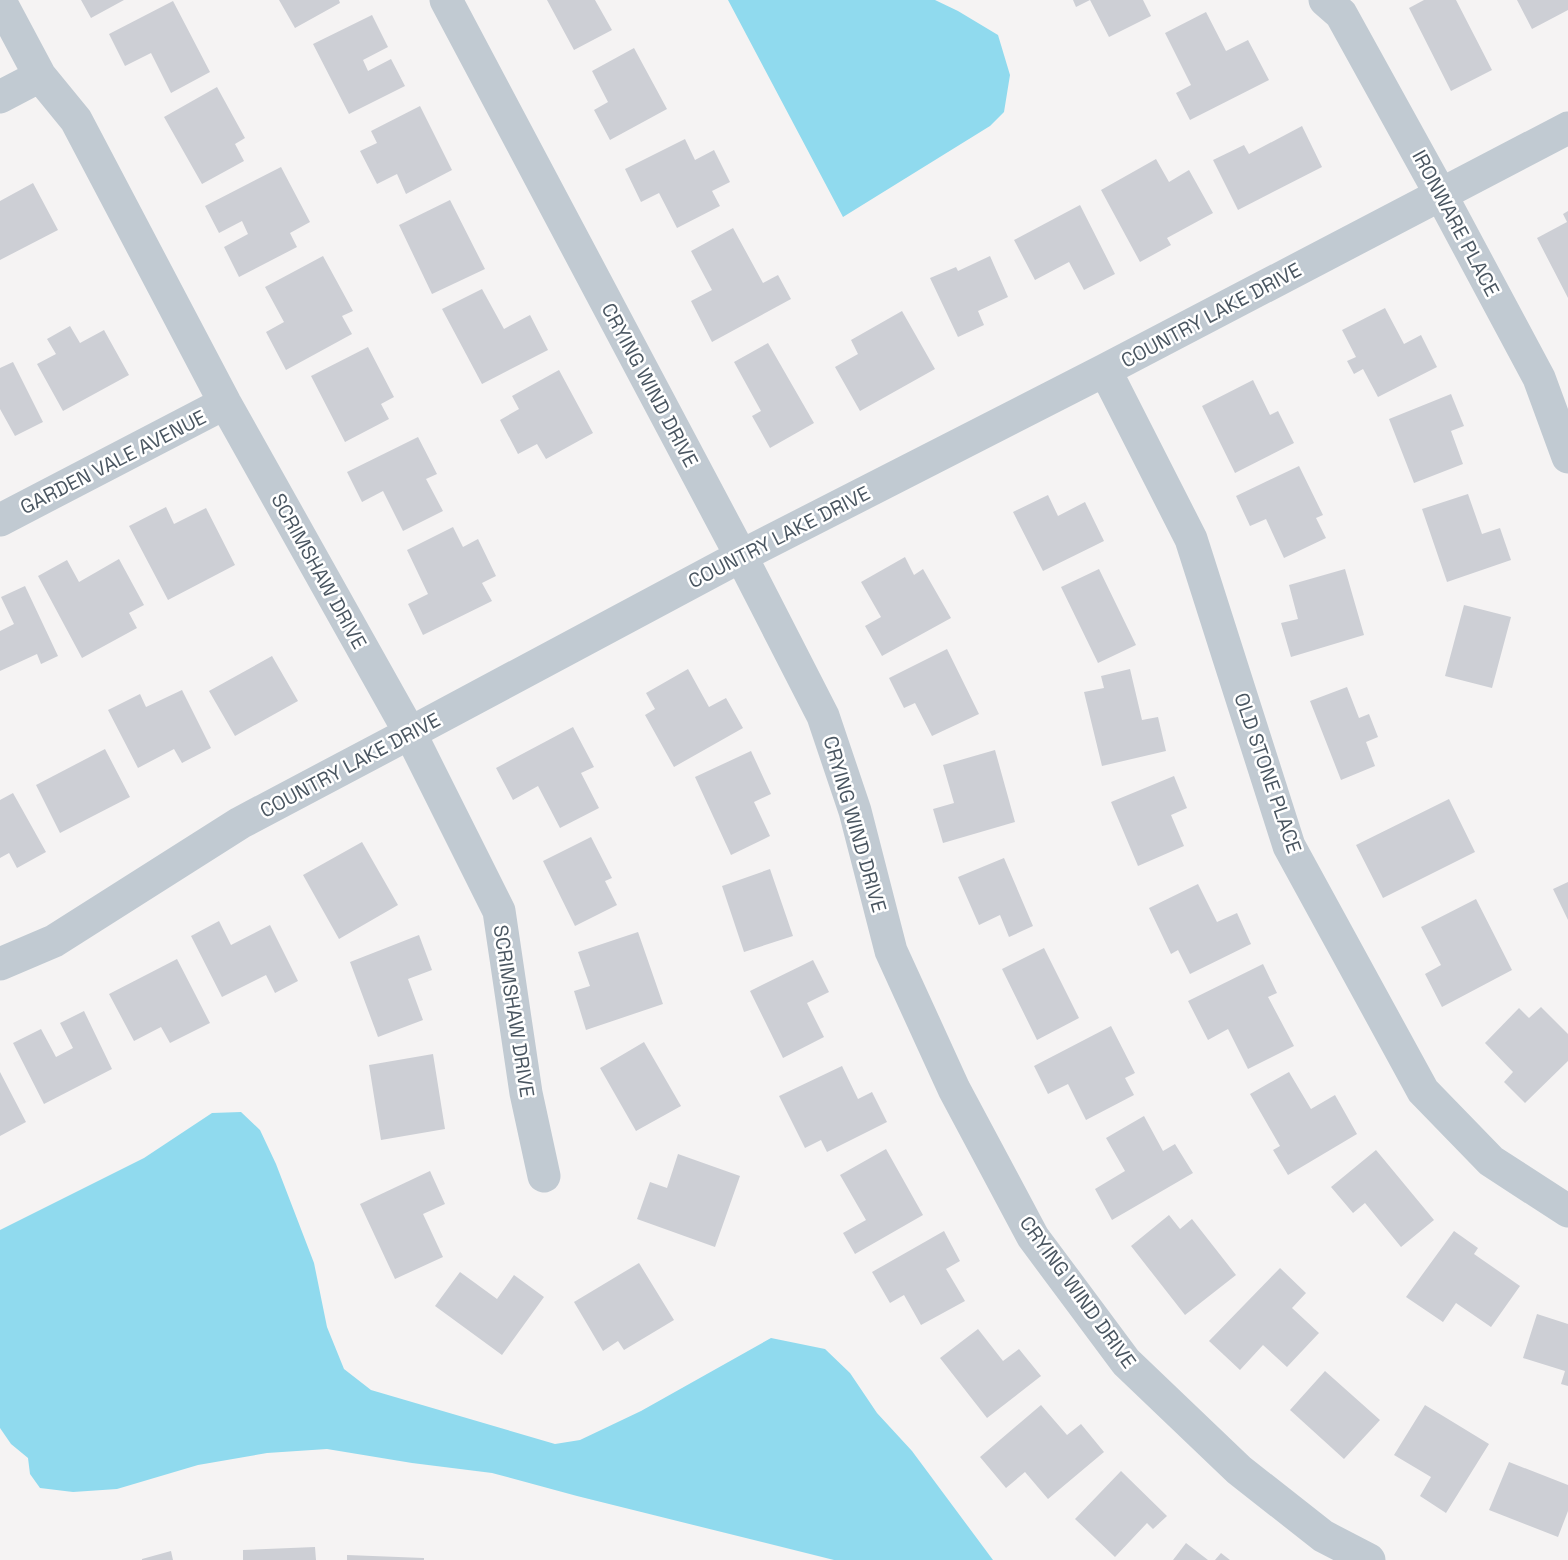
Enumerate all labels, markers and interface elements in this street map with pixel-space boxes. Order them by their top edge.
street label: IRONWARE PLACE [1406,145,1506,301]
street label: COUNTRY LAKE DRIVE [1116,256,1306,374]
street label: CRYING WIND DRIVE [596,298,704,472]
street label: GARDEN VALE AVENUE [16,404,210,520]
street label: COUNTRY LAKE DRIVE [684,480,874,594]
street label: SCRIMSHAW DRIVE [265,488,373,654]
street label: OLD STONE PLACE [1228,689,1308,857]
street label: COUNTRY LAKE DRIVE [255,706,445,824]
street label: CRYING WIND DRIVE [817,733,893,915]
street label: SCRIMSHAW DRIVE [488,923,540,1099]
street label: CRYING WIND DRIVE [1014,1211,1142,1373]

